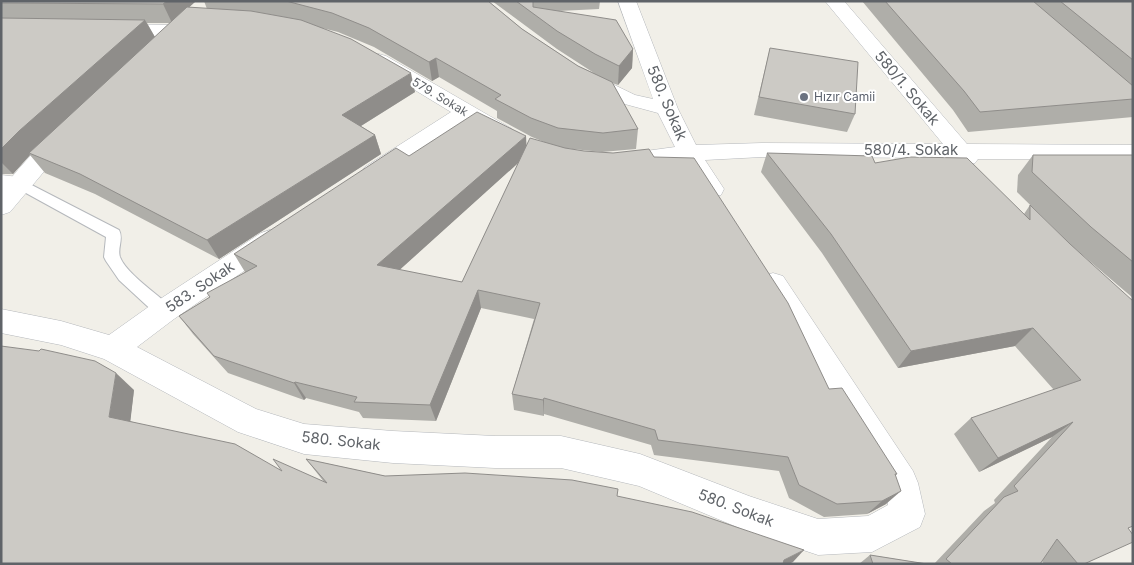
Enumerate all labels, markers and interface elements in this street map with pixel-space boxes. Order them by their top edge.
street label: 580/1. Sokak [871,47,945,129]
street label: 580. Sokak [643,62,692,144]
street label: 579. Sokak [410,74,471,119]
place label: Hızır Camii [814,89,875,104]
marker: Hızır Camii [798,91,810,103]
street label: 580/4. Sokak [864,140,959,159]
street label: 583. Sokak [162,256,239,317]
street label: 580. Sokak [301,427,382,454]
street label: 580. Sokak [696,484,777,531]

